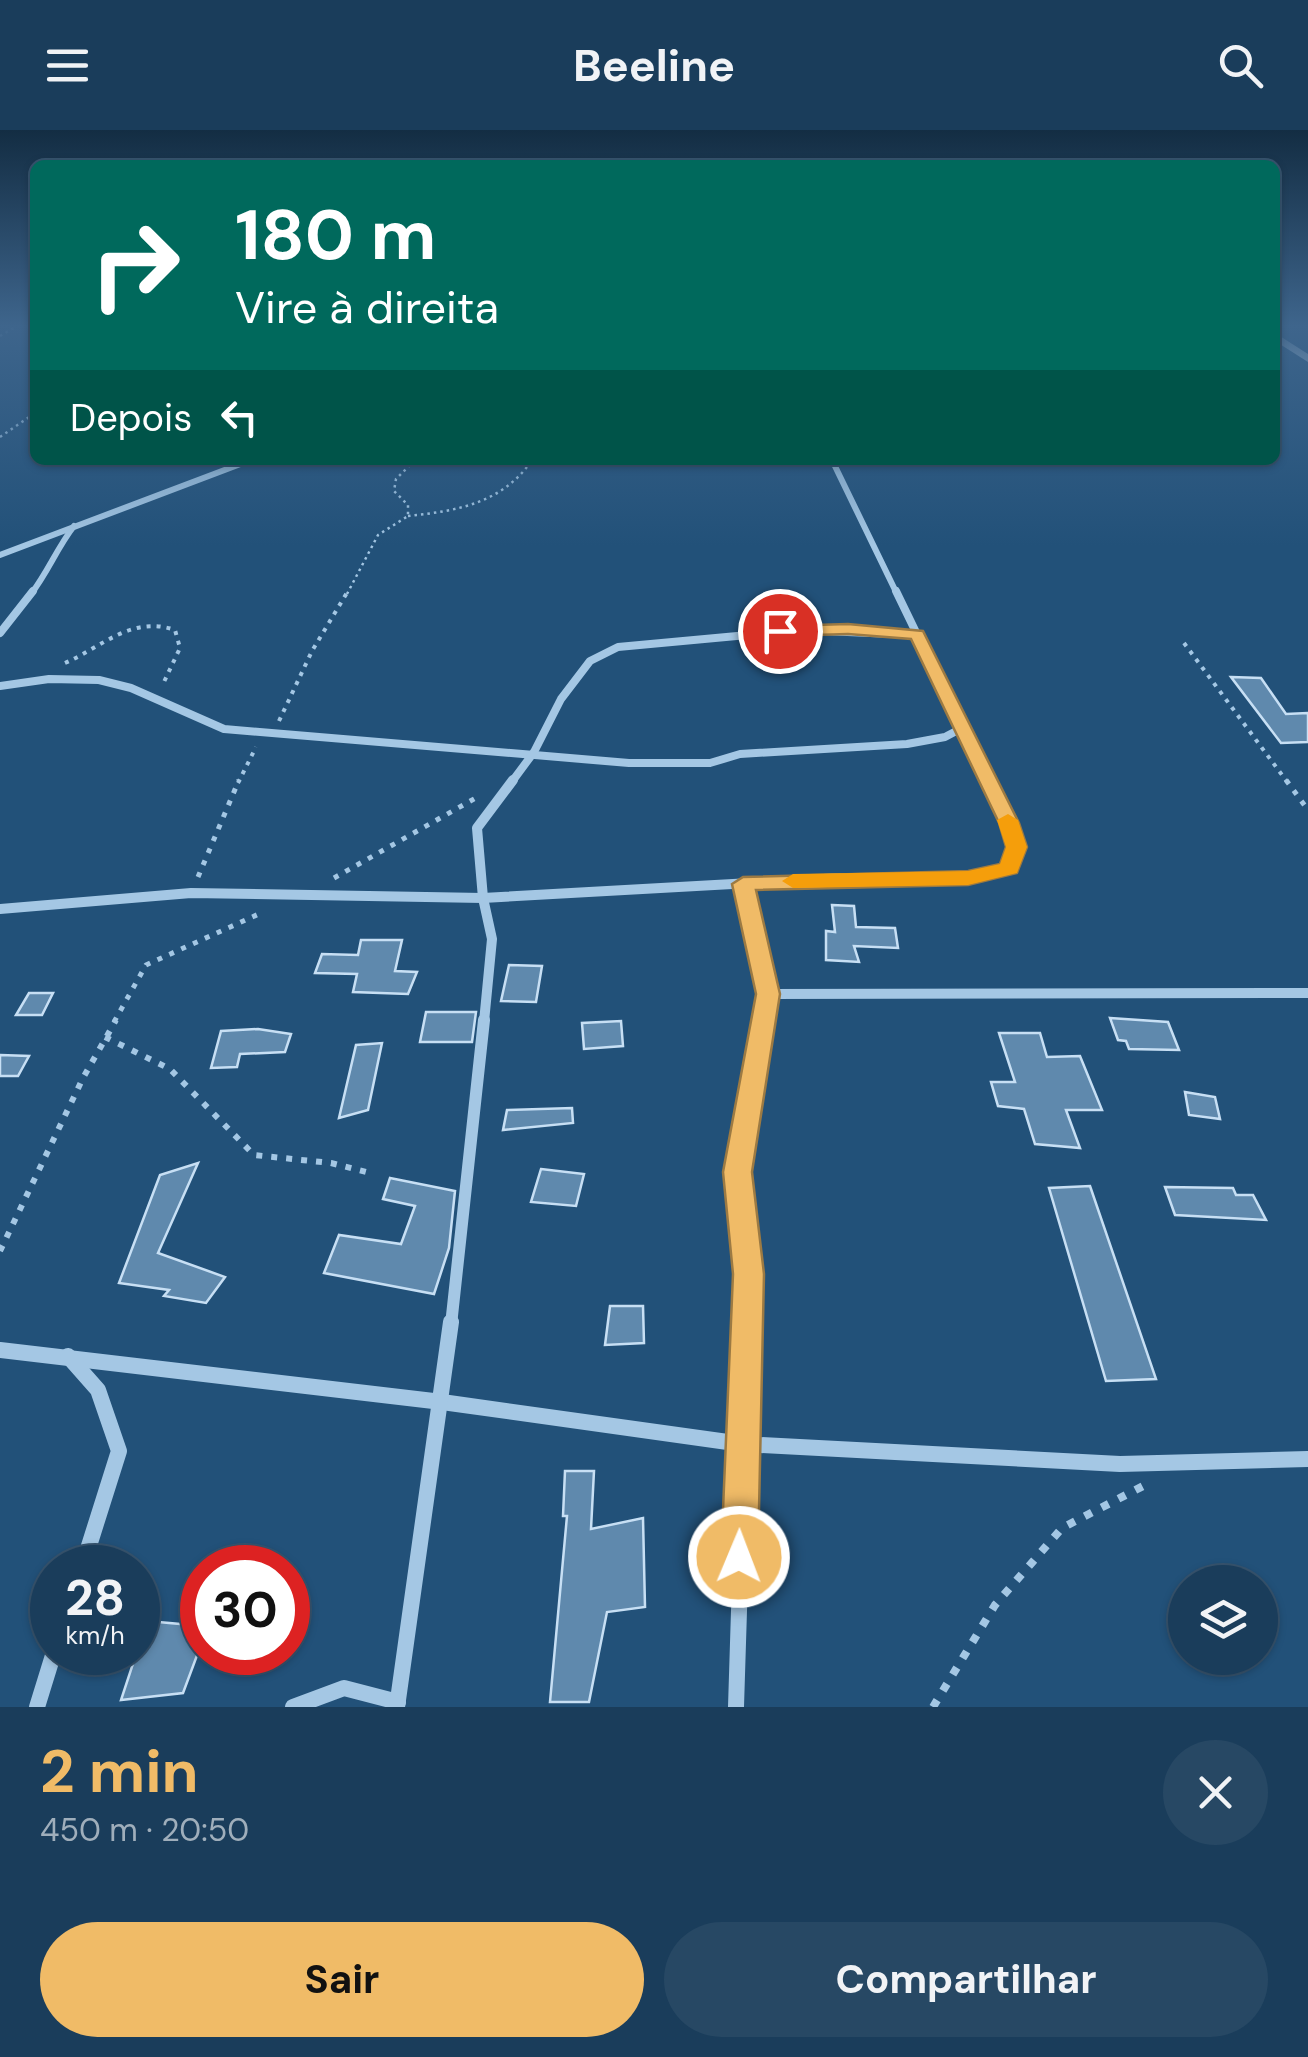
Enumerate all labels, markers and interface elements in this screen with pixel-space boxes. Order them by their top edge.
text: Beeline [573,36,735,95]
icon: menu [40,38,95,93]
icon: search [1213,38,1268,93]
text: 180 m [235,190,436,281]
icon: right [70,200,200,330]
text: Vire à direita [235,278,499,337]
icon: left [212,390,267,445]
text: Depois [70,393,192,443]
pin [738,589,823,674]
icon: arrive [753,604,808,659]
position arrow [687,1505,791,1609]
speed limit sign: 30 [180,1545,310,1675]
text: 28 [65,1565,125,1631]
map controls [1168,1565,1278,1675]
button: layers [1168,1565,1278,1675]
text: km/h [65,1619,125,1652]
text: 2 min [40,1732,199,1811]
button: close [1163,1740,1268,1845]
text: 450 m · 20:50 [40,1809,249,1851]
button: Sair [40,1922,644,2037]
button: Compartilhar [664,1922,1268,2037]

